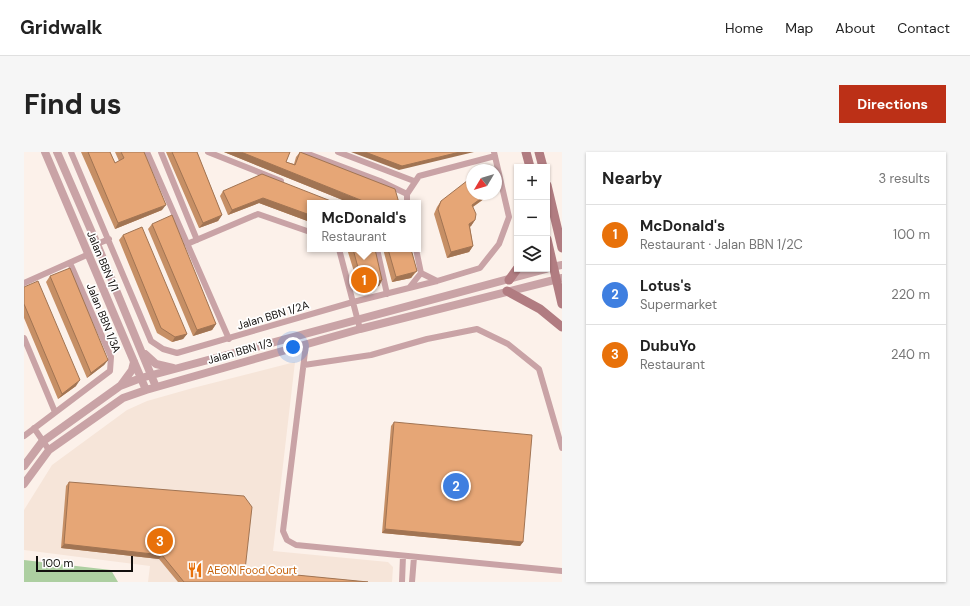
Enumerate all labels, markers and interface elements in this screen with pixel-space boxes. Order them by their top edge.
text: Gridwalk [20,15,102,40]
text: Home [725,19,763,37]
text: Map [785,19,813,37]
text: About [835,19,875,37]
text: Contact [897,19,950,37]
button: Directions [839,85,946,123]
text: Find us [24,86,122,123]
north arrow [466,164,502,200]
map controls [514,164,550,272]
button: + [514,164,550,200]
text: Nearby [602,167,662,189]
text: 3 results [878,170,930,187]
popup [307,200,421,252]
button: − [514,200,550,236]
text: McDonald's [322,208,406,228]
text: McDonald's [640,216,725,236]
text: 1 [613,226,617,243]
text: 100 m [893,226,930,243]
text: Restaurant [322,228,387,245]
street label: Jalan BBN 1/1 [84,229,122,293]
button: layers [514,236,550,272]
text: Restaurant · Jalan BBN 1/2C [640,236,803,253]
pin: 1 [351,265,377,295]
text: Lotus's [640,276,692,296]
street label: Jalan BBN 1/3A [84,281,124,355]
text: 2 [611,286,619,303]
text: 220 m [891,286,930,303]
text: Supermarket [640,296,717,313]
street label: Jalan BBN 1/2A [235,297,311,333]
street label: Jalan BBN 1/3 [206,335,274,367]
text: DubuYo [640,336,696,356]
your location [283,337,303,357]
text: 3 [611,346,619,363]
text: 240 m [891,346,930,363]
text: Restaurant [640,356,705,373]
pin: 2 [443,471,469,501]
pin: 3 [147,526,173,556]
scale bar [36,554,133,573]
text: 100 m [42,556,73,570]
restaurant icon: AEON Food Court [186,561,204,579]
place label: AEON Food Court [207,563,297,577]

